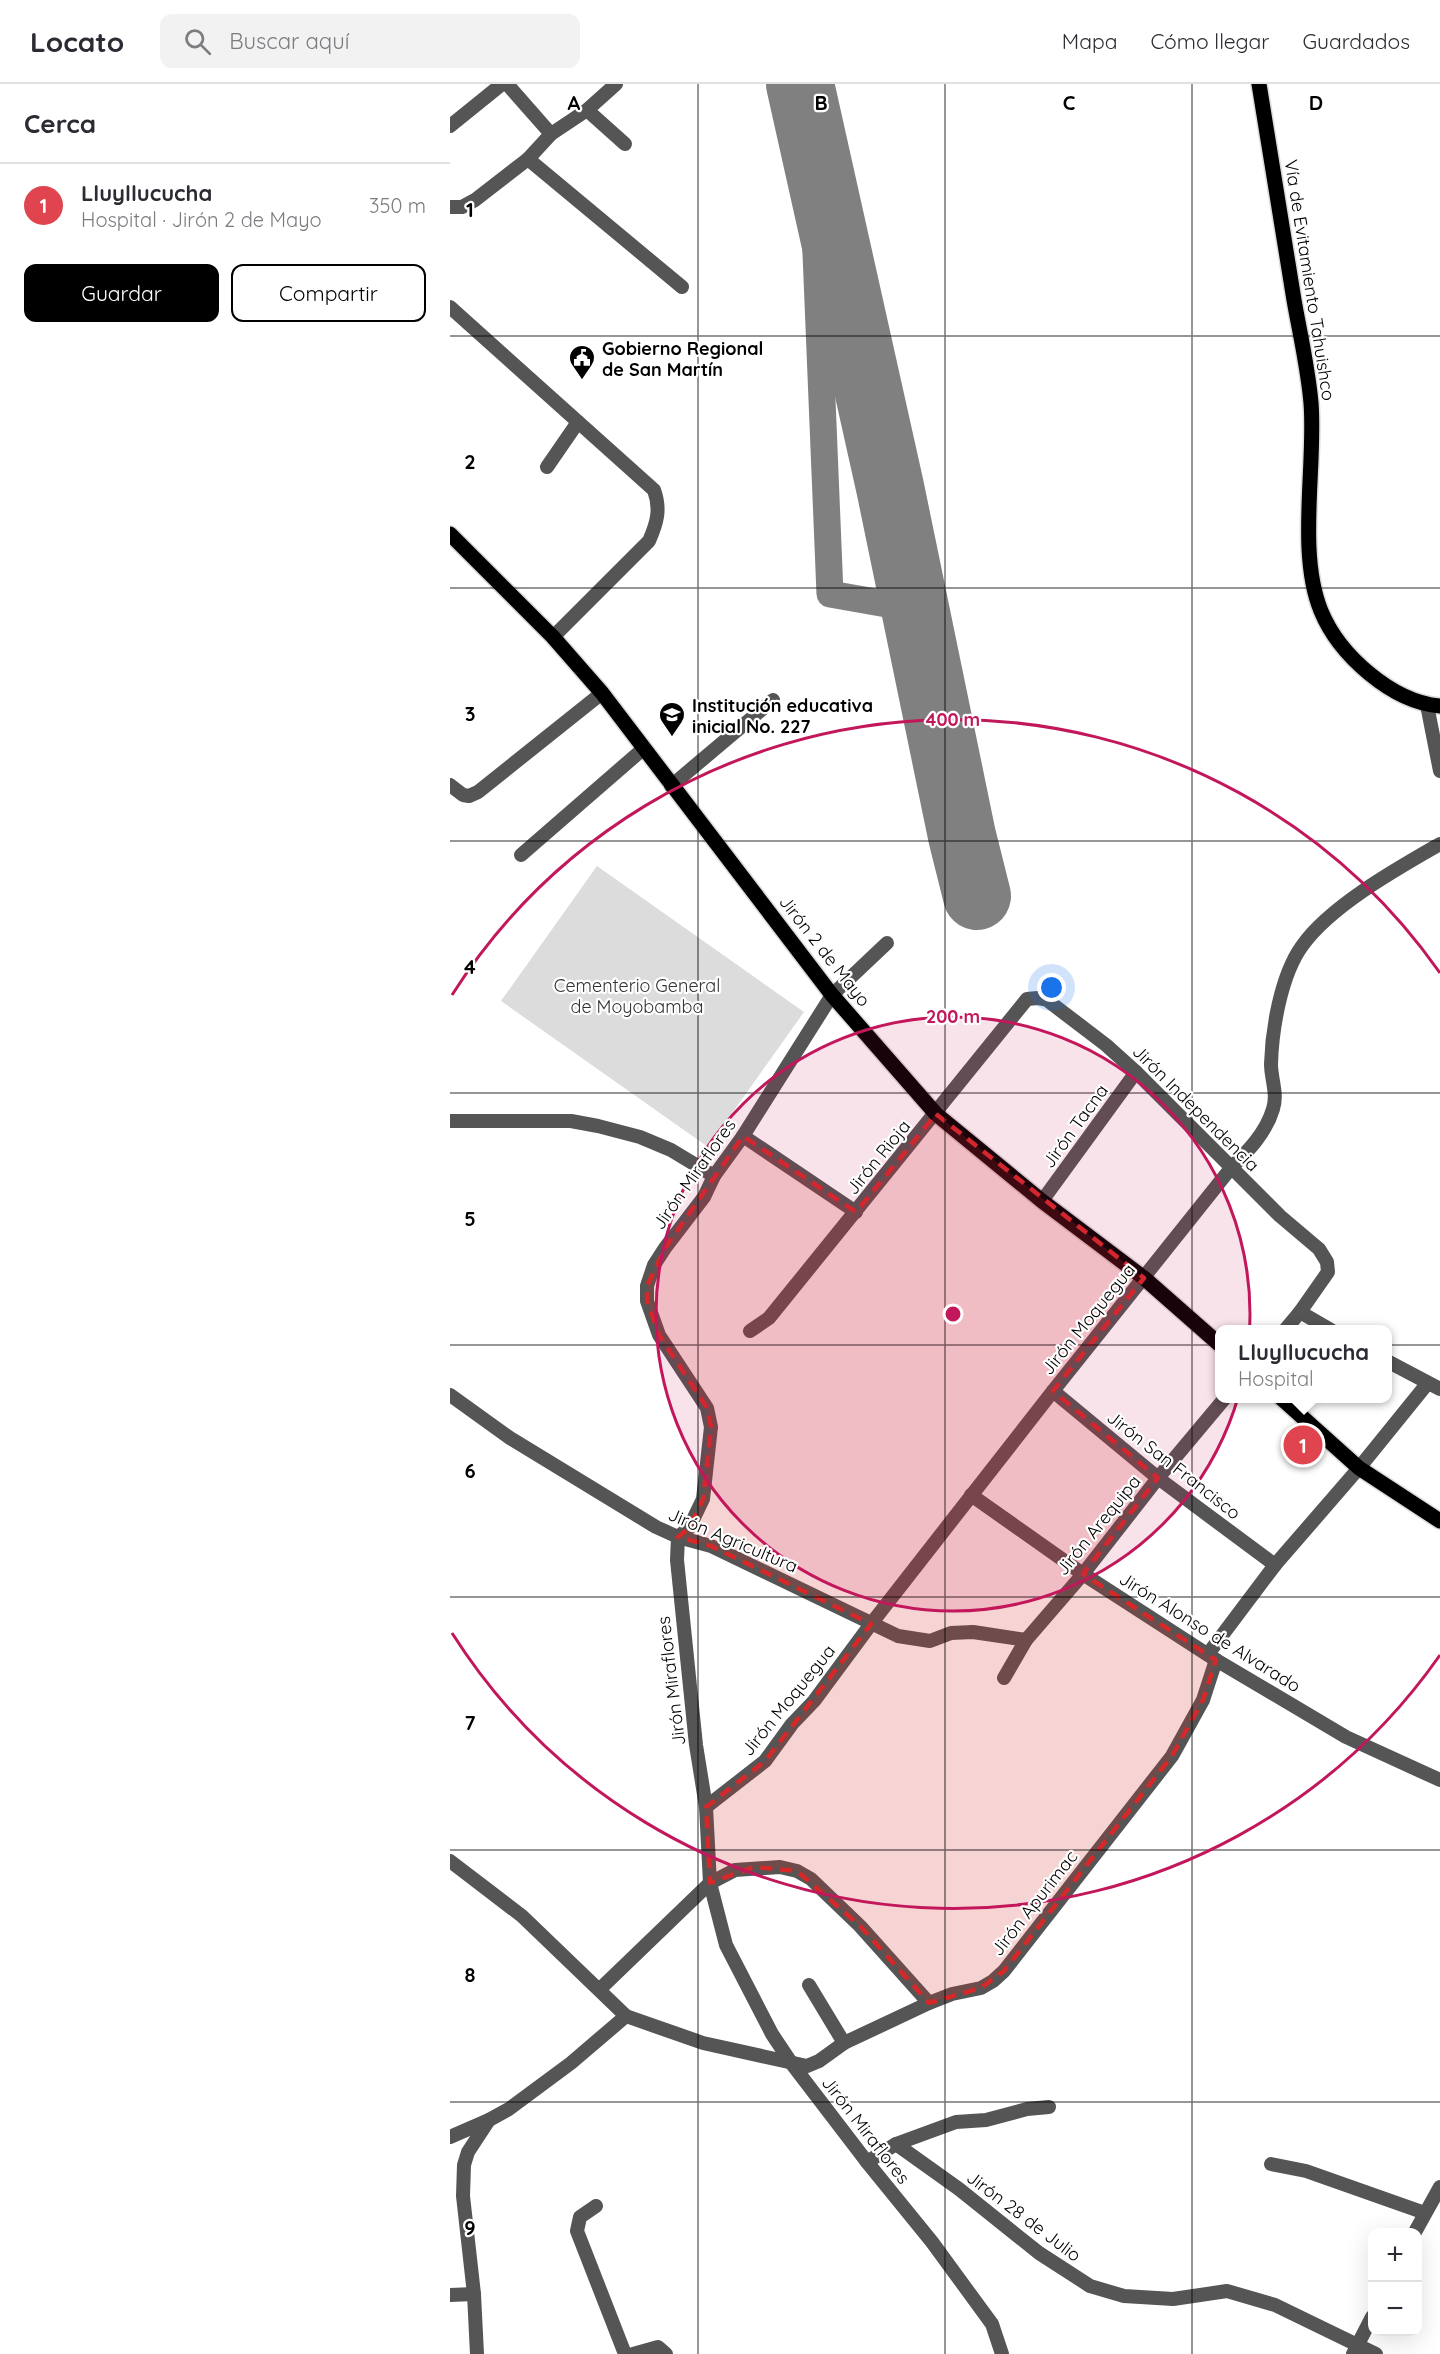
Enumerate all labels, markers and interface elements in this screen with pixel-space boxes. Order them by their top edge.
search box [160,14,580,68]
text: Locato [30,24,124,59]
icon: search [181,25,214,58]
text: Buscar aquí [229,27,349,55]
text: Mapa [1062,28,1117,54]
text: Cómo llegar [1150,28,1269,54]
text: Guardados [1302,28,1410,54]
text: A [568,90,581,115]
text: B [814,90,828,115]
text: C [1063,90,1076,115]
text: D [1309,90,1323,115]
text: Cerca [24,107,96,140]
street label: Vía de Evitamiento Tahuishco [1280,158,1340,402]
text: Lluyllucucha [81,179,212,207]
text: 1 [40,193,47,218]
text: 350 m [369,193,426,218]
text: 1 [466,197,474,222]
text: Hospital · Jirón 2 de Mayo [81,207,322,232]
button: Guardar [24,264,219,322]
button: Compartir [231,264,426,322]
place label: Gobierno Regional de San Martín [602,337,763,381]
public building icon: Gobierno Regional de San Martín [567,343,597,381]
text: 2 [464,449,476,474]
place label: Institución educativa inicial No. 227 [692,694,873,738]
school or university icon: Institución educativa inicial No. 227 [657,700,687,738]
text: 3 [465,701,475,726]
text: 400 m [926,708,980,731]
street label: Jirón 2 de Mayo [774,891,876,1011]
text: 4 [464,954,476,979]
your location [1037,973,1066,1002]
park label: Cementerio General de Moyobamba [554,974,720,1018]
text: 200 m [926,1005,980,1028]
street label: Jirón Independencia [1128,1040,1264,1176]
street label: Jirón Tacna [1037,1080,1113,1172]
street label: Jirón Miraflores [647,1114,741,1234]
street label: Jirón Rioja [841,1115,915,1199]
text: 5 [464,1206,476,1231]
street label: Jirón Moquegua [1036,1259,1140,1379]
centre of rings [943,1304,963,1324]
popup [1215,1325,1392,1403]
text: Lluyllucucha [1238,1338,1369,1366]
text: Hospital [1238,1366,1314,1391]
street label: Jirón San Francisco [1103,1406,1245,1524]
pin: 1 [1284,1422,1322,1468]
text: 6 [464,1458,476,1483]
street label: Jirón Arequipa [1051,1470,1145,1580]
street label: Jirón Agricultura [665,1502,801,1578]
street label: Jirón Alonso de Alvarado [1115,1567,1305,1697]
street label: Jirón Miraflores [652,1615,690,1747]
street label: Jirón Moquegua [736,1640,840,1760]
text: 7 [465,1710,476,1735]
street label: Jirón Apurimac [986,1846,1082,1960]
text: 8 [465,1962,476,1987]
street label: Jirón Miraflores [817,2072,915,2188]
street label: Jirón 28 de Julio [962,2166,1086,2266]
text: 9 [464,2215,476,2240]
map controls [1368,2228,1422,2336]
button: + [1368,2228,1422,2282]
button: − [1368,2282,1422,2336]

